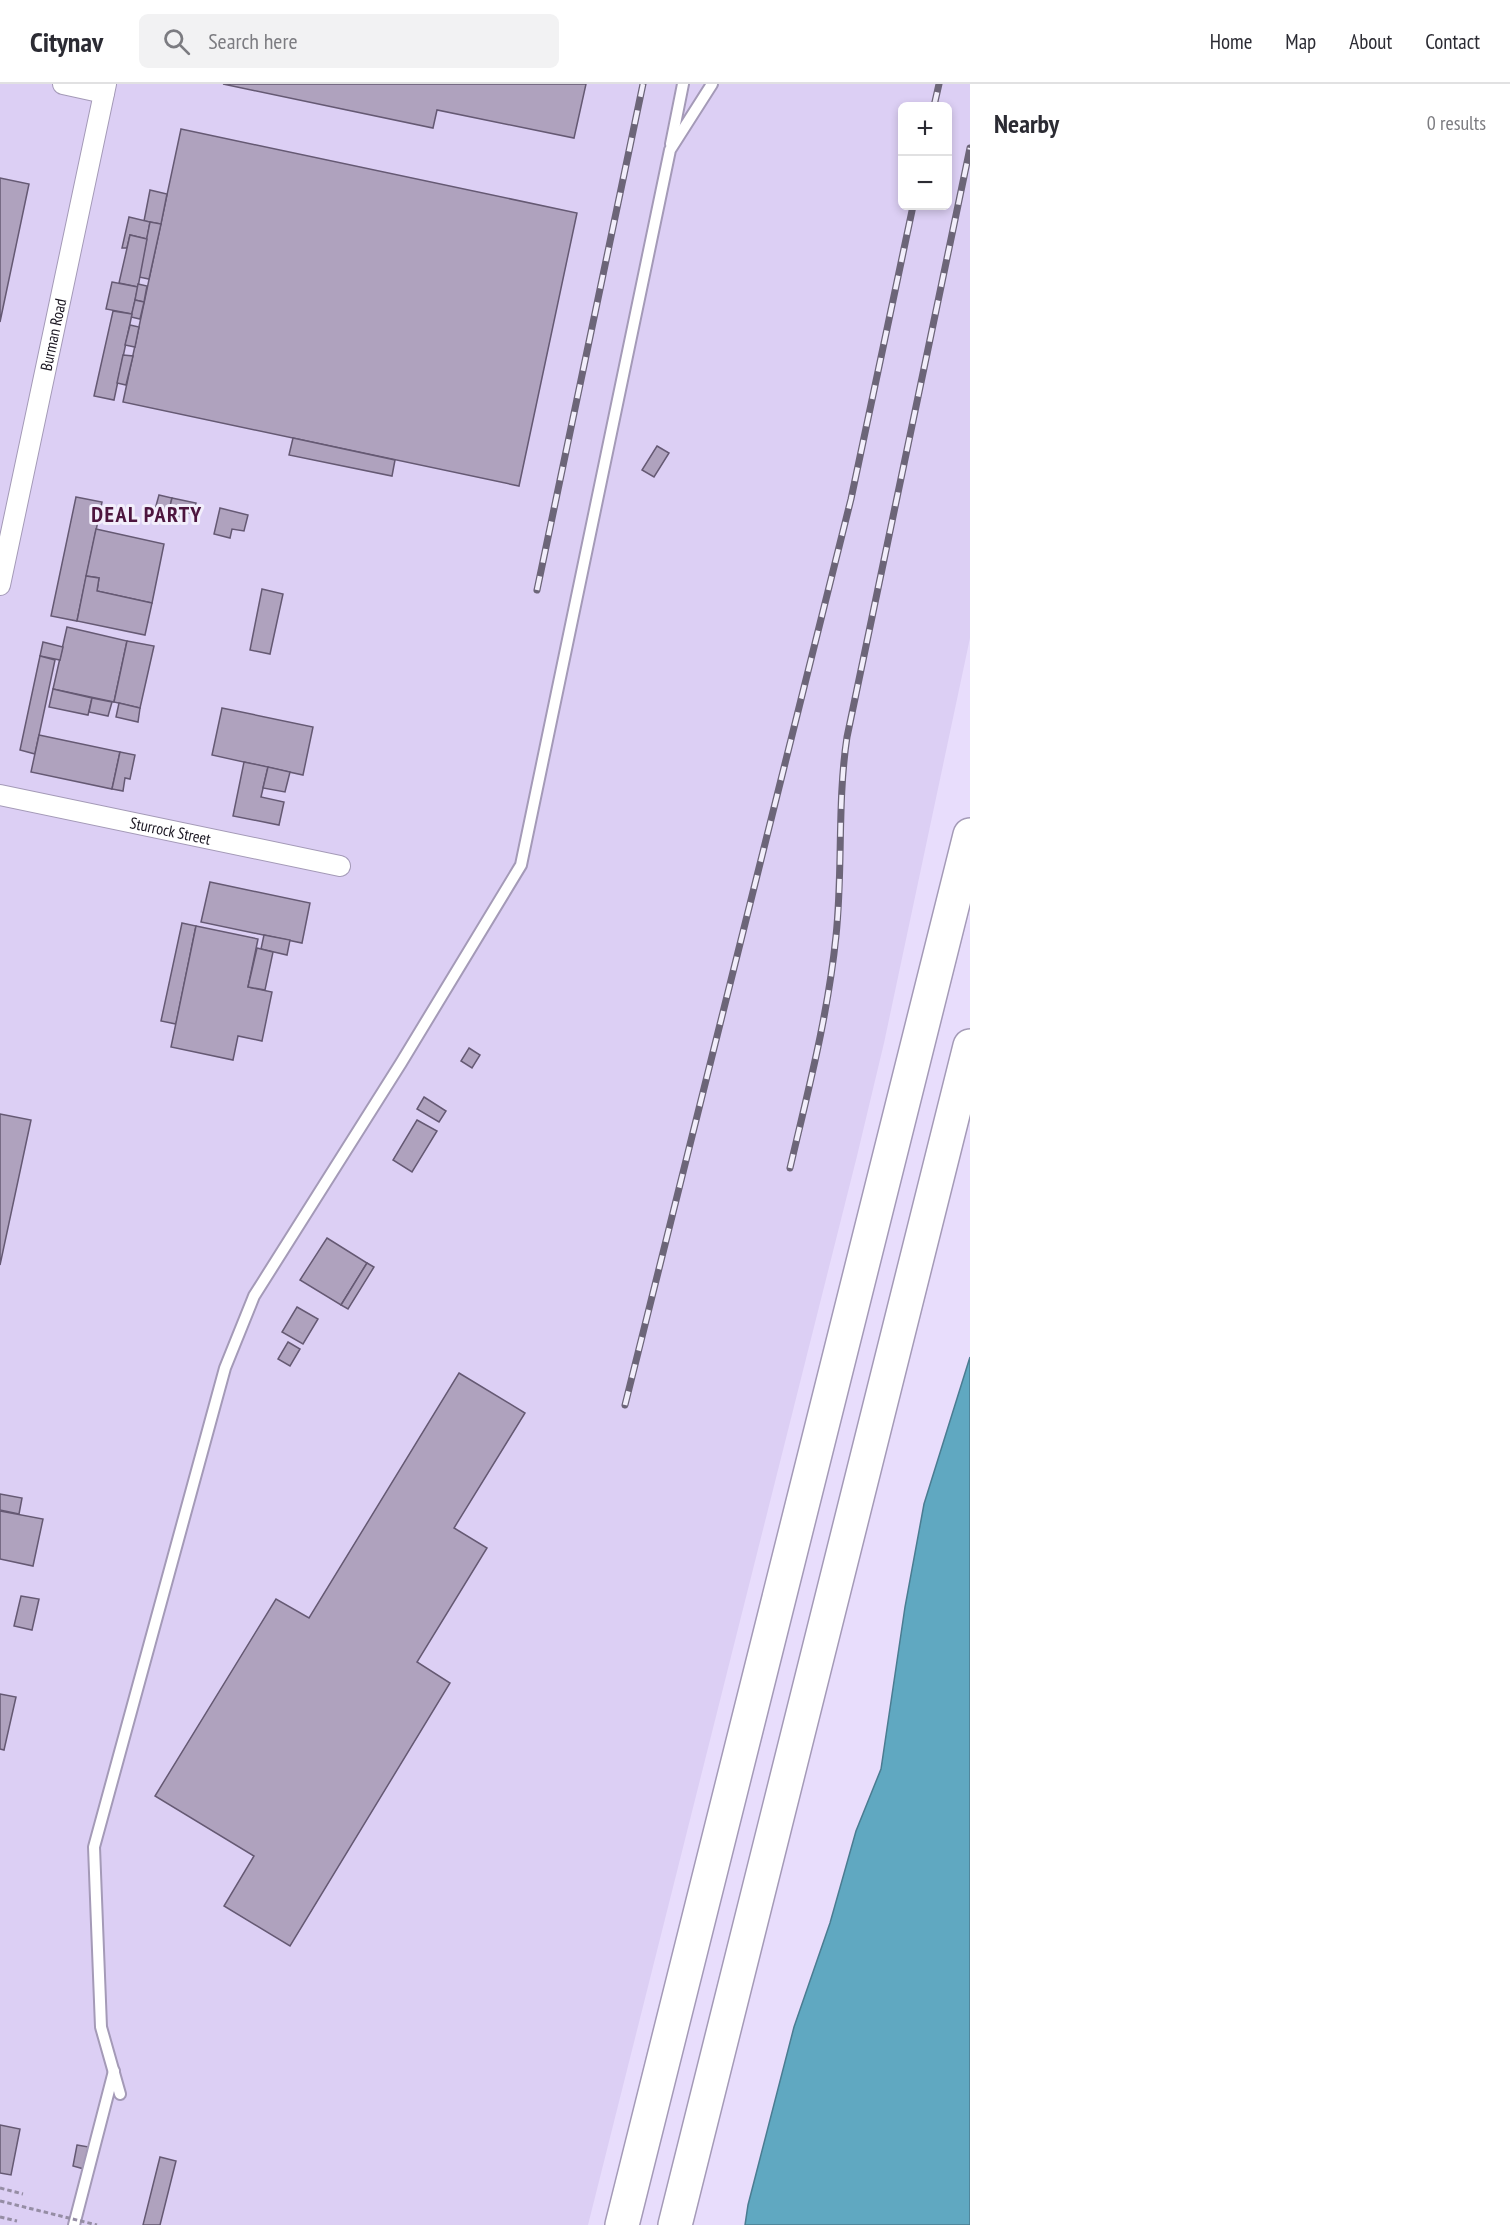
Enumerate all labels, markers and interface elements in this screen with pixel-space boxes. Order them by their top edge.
search box [139,14,559,68]
text: Citynav [30,23,103,60]
icon: search [160,25,193,58]
text: Search here [208,27,298,55]
text: Home [1210,28,1252,55]
text: Map [1285,28,1316,55]
text: About [1349,28,1392,55]
text: Contact [1425,28,1480,55]
map controls [898,102,952,210]
button: + [898,102,952,156]
text: Nearby [994,107,1059,140]
text: 0 results [1427,110,1486,136]
button: − [898,156,952,210]
street label: Burman Road [36,296,70,373]
district label: DEAL PARTY [91,500,203,528]
street label: Sturrock Street [128,812,213,849]

